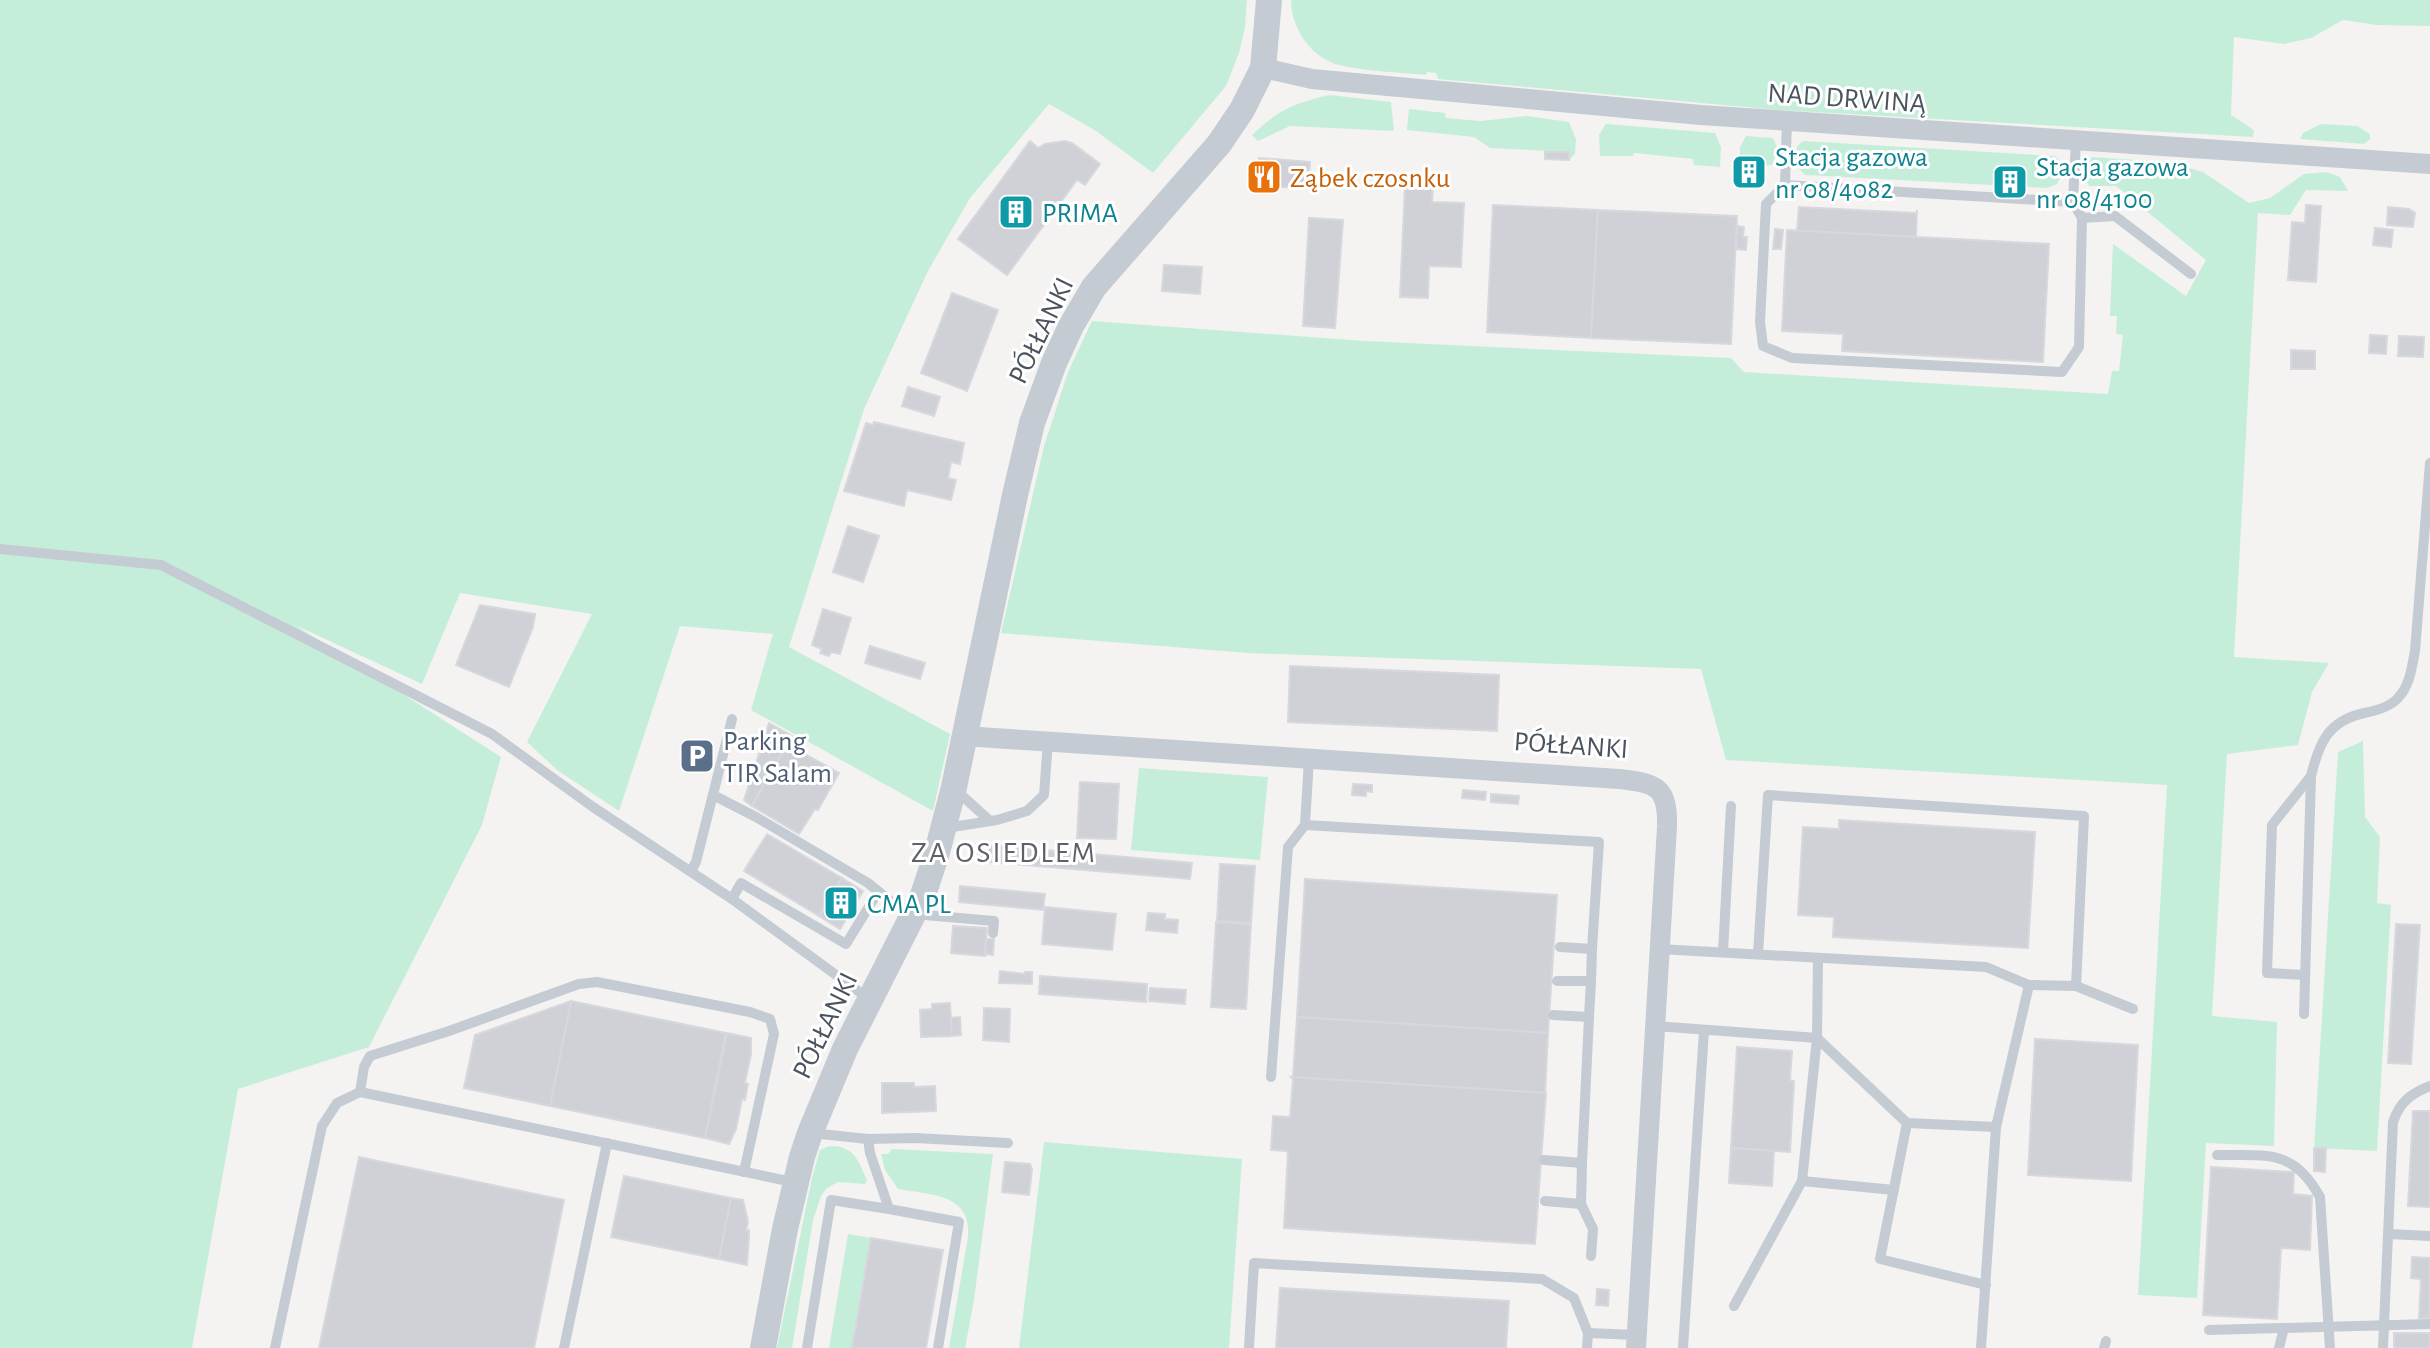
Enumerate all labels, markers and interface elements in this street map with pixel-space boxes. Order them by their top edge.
street label: NAD DRWINĄ [1767,79,1927,119]
place label: Stacja gazowa nr 08/4082 [1775,144,1928,204]
building icon: Stacja gazowa nr 08/4082 [1730,153,1768,191]
place label: Stacja gazowa nr 08/4100 [2036,154,2189,214]
restaurant icon: Ząbek czosnku [1245,158,1283,196]
building icon: Stacja gazowa nr 08/4100 [1991,163,2029,201]
place label: Ząbek czosnku [1290,165,1450,193]
building icon: PRIMA [997,193,1035,231]
place label: PRIMA [1042,200,1118,228]
street label: PÓŁŁANKI [1001,272,1079,388]
street label: PÓŁŁANKI [1513,725,1629,764]
place label: Parking TIR Salam [723,728,832,788]
parking icon: Parking TIR Salam [678,737,716,775]
district label: ZA OSIEDLEM [911,838,1097,868]
building icon: CMA PL [822,884,860,922]
place label: CMA PL [867,891,951,919]
street label: PÓŁŁANKI [785,967,863,1083]

